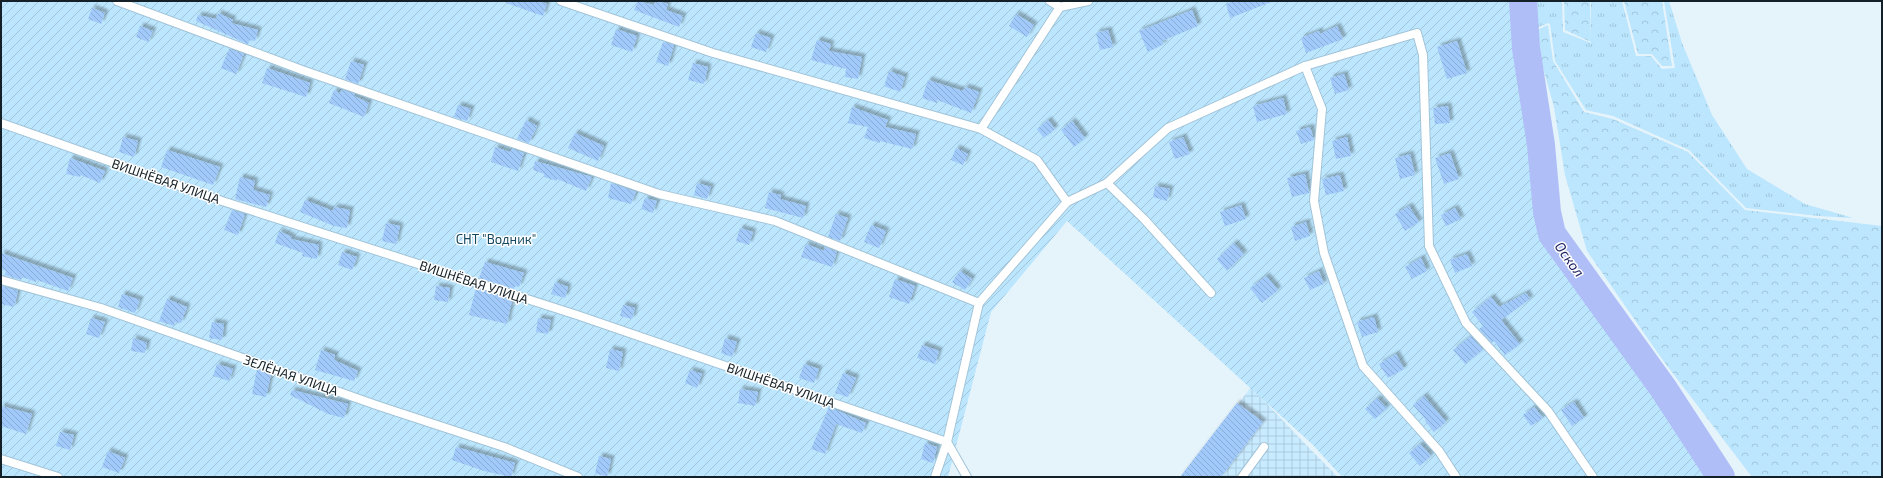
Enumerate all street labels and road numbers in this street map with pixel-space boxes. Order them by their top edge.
street label: ВИШНЁВАЯ УЛИЦА [110,155,222,207]
street label: ВИШНЁВАЯ УЛИЦА [418,257,530,307]
street label: ЗЕЛЁНАЯ УЛИЦА [242,351,340,399]
street label: ВИШНЁВАЯ УЛИЦА [725,359,837,411]

